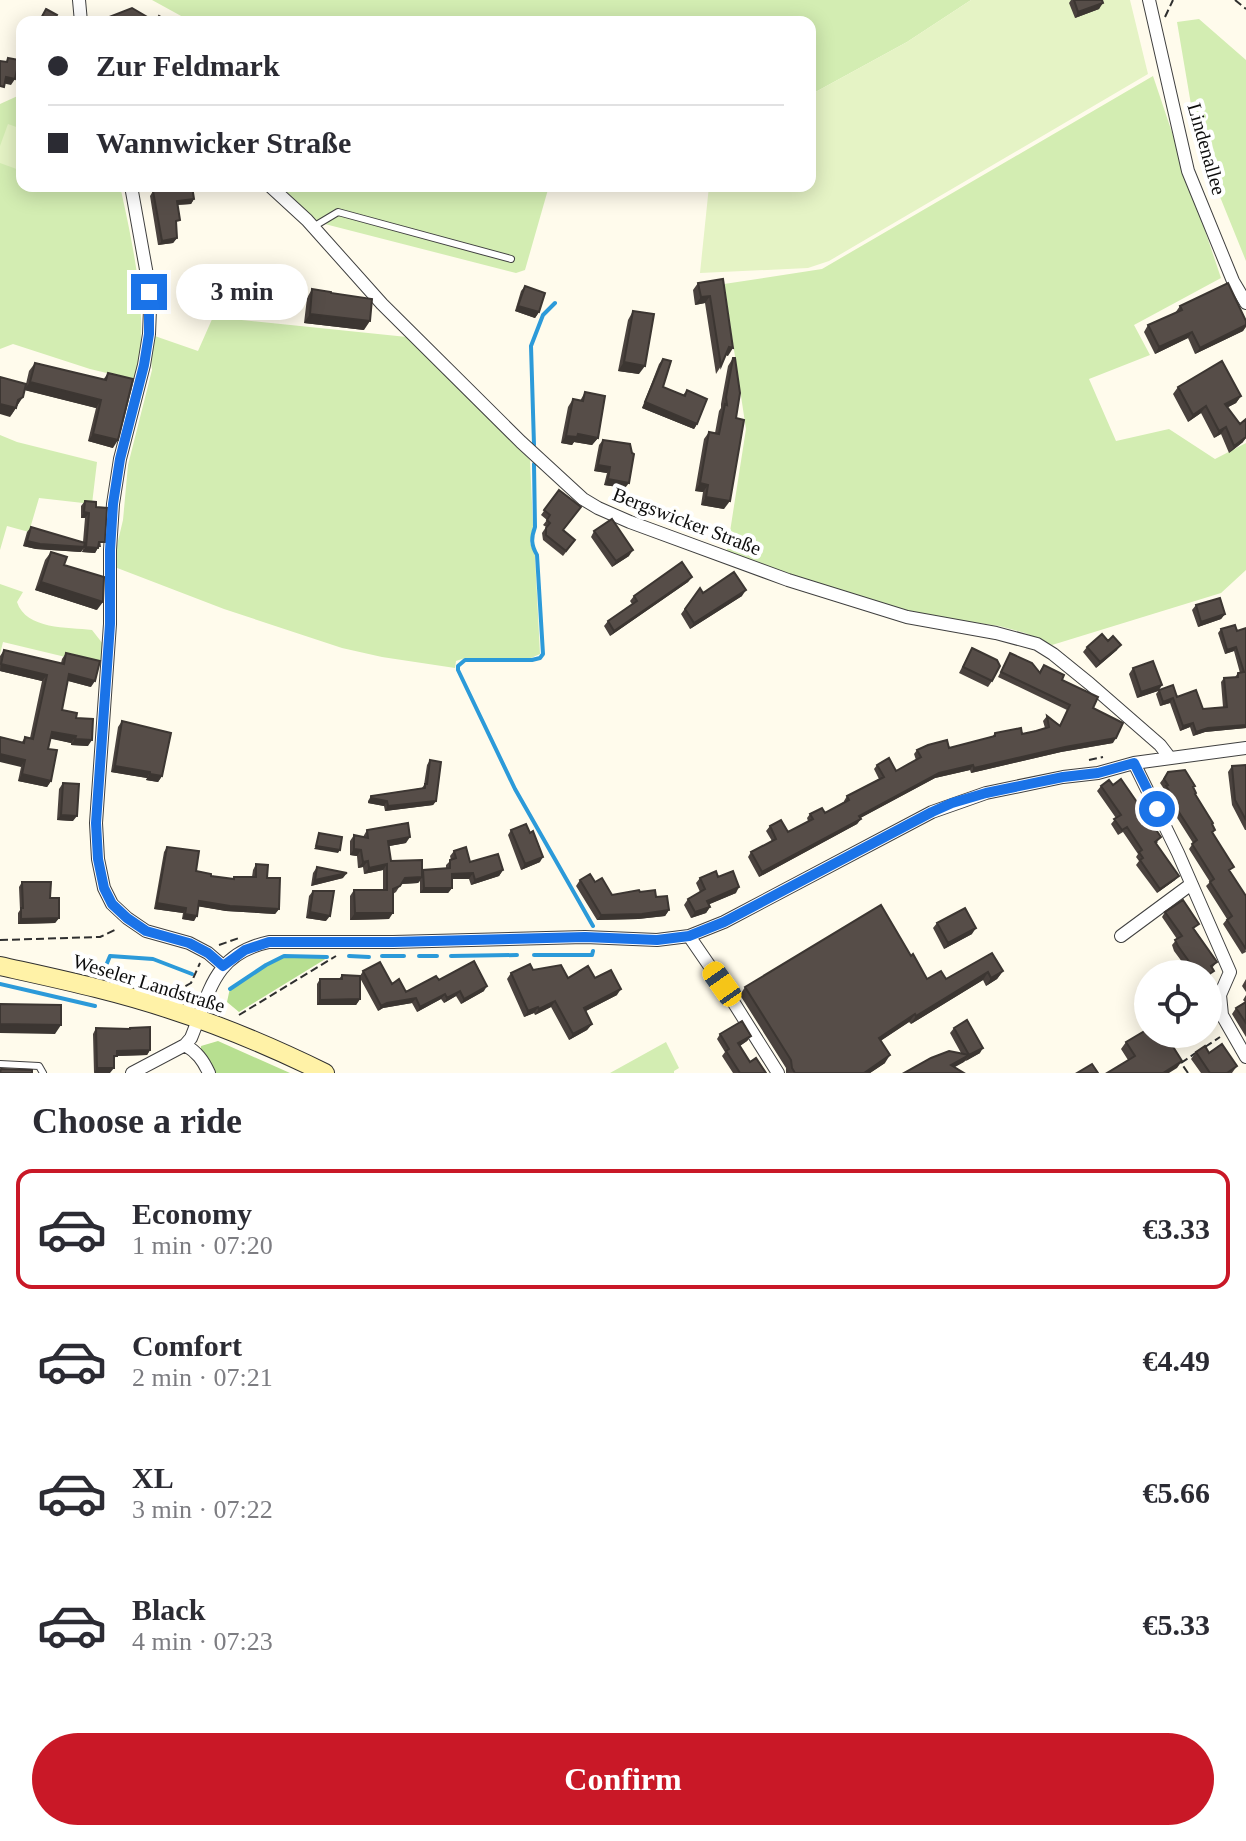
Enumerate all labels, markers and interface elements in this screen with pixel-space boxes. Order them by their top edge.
text: Zur Feldmark [96,49,280,82]
street label: Lindenallee [1183,101,1231,198]
text: Wannwicker Straße [96,126,351,159]
callout: 3 min [177,264,309,320]
route end [131,274,167,310]
text: 3 min [211,277,273,306]
street label: Bergswicker Straße [610,483,764,560]
route start [1139,791,1175,827]
street label: Weseler Landstraße [70,949,228,1017]
car [698,957,746,1011]
map controls [1134,960,1222,1048]
button: locate [1134,960,1222,1048]
text: Choose a ride [32,1101,242,1141]
icon: car [36,1193,108,1265]
text: Economy [132,1197,252,1230]
text: €3.33 [1143,1212,1210,1245]
text: 1 min · 07:20 [132,1231,273,1260]
icon: car [36,1325,108,1397]
text: Comfort [132,1329,242,1362]
text: €4.49 [1143,1344,1210,1377]
text: 2 min · 07:21 [132,1363,273,1392]
icon: car [36,1457,108,1529]
text: XL [132,1461,174,1494]
text: €5.66 [1143,1476,1210,1509]
text: 3 min · 07:22 [132,1495,273,1524]
icon: car [36,1589,108,1661]
text: Black [132,1593,205,1626]
text: €5.33 [1143,1608,1210,1641]
text: 4 min · 07:23 [132,1627,273,1656]
button: Confirm [32,1733,1214,1825]

